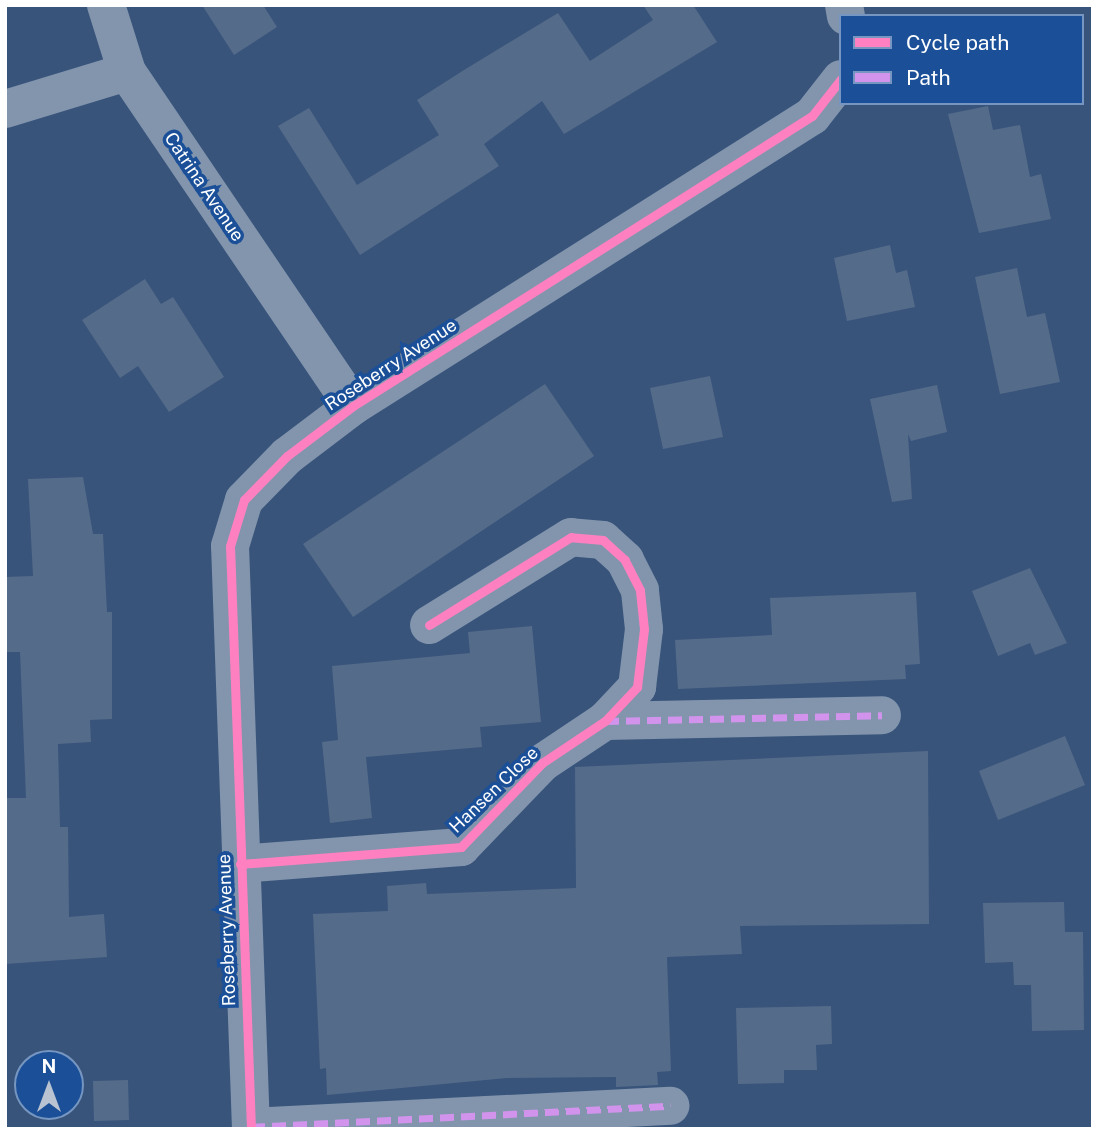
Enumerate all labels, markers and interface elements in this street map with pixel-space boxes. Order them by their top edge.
legend [839,14,1084,105]
text: Cycle path [906,30,1009,55]
text: Path [906,65,951,90]
street label: Catrina Avenue [160,128,248,246]
street label: Roseberry Avenue [321,314,461,416]
street label: Hansen Close [445,742,543,838]
street label: Roseberry Avenue [214,853,240,1007]
north arrow [14,1050,84,1120]
text: N [42,1055,56,1077]

